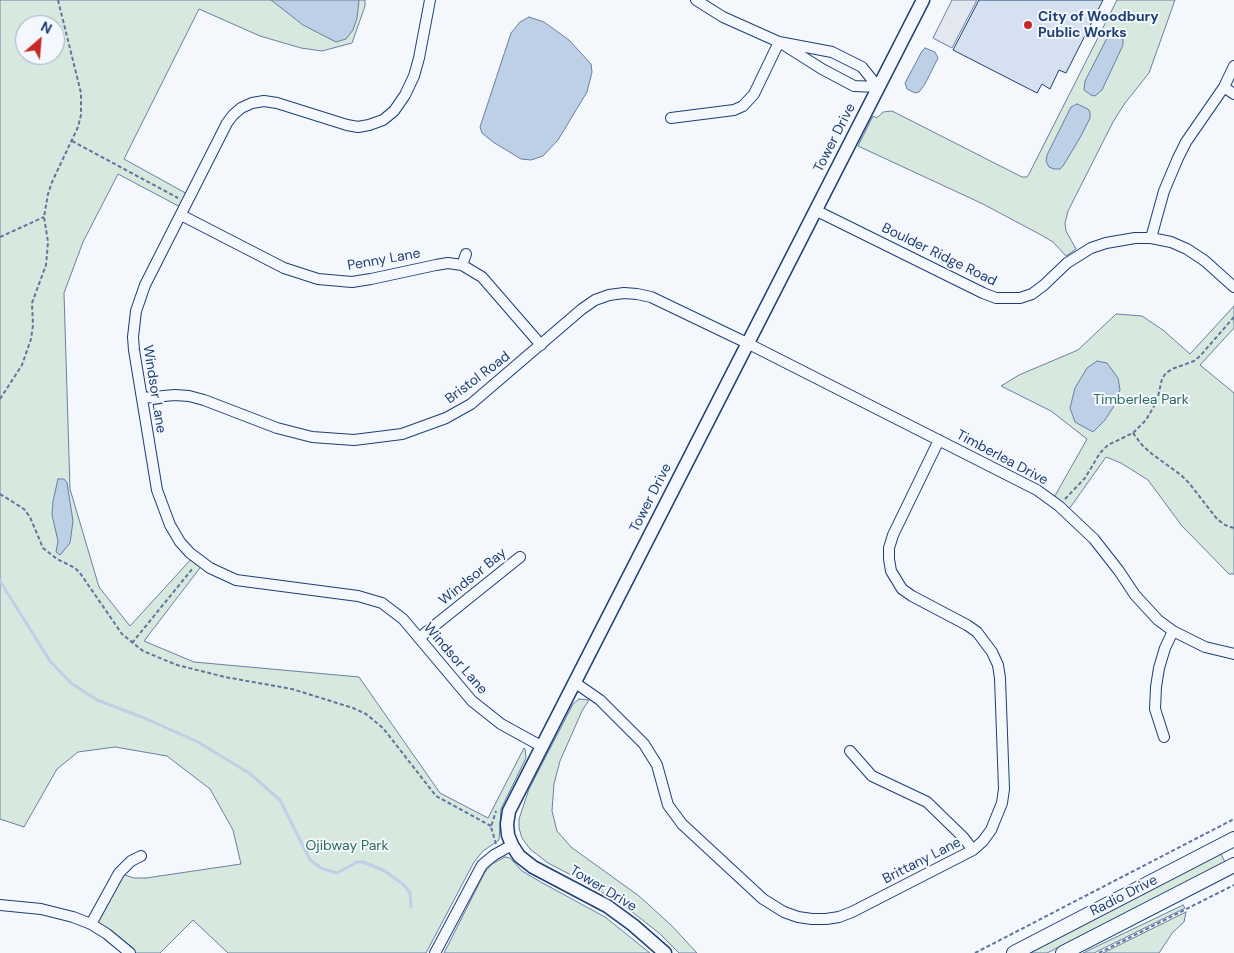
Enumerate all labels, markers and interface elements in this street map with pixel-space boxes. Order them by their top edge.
place label: City of Woodbury Public Works [1038,9,1159,41]
north arrow [15,15,65,65]
text: N [38,17,55,38]
marker: City of Woodbury Public Works [1022,19,1034,31]
street label: Tower Drive [810,101,860,175]
street label: Boulder Ridge Road [879,220,999,290]
street label: Penny Lane [346,245,422,275]
street label: Windsor Lane [139,344,169,434]
street label: Bristol Road [442,348,514,408]
park label: Timberlea Park [1093,392,1189,408]
street label: Timberlea Drive [953,427,1051,489]
street label: Tower Drive [626,461,676,535]
street label: Windsor Bay [436,545,510,609]
street label: Windsor Lane [419,620,491,698]
street label: Brittany Lane [880,834,964,888]
park label: Ojibway Park [305,838,389,854]
street label: Tower Drive [567,862,639,916]
street label: Radio Drive [1088,872,1160,920]

